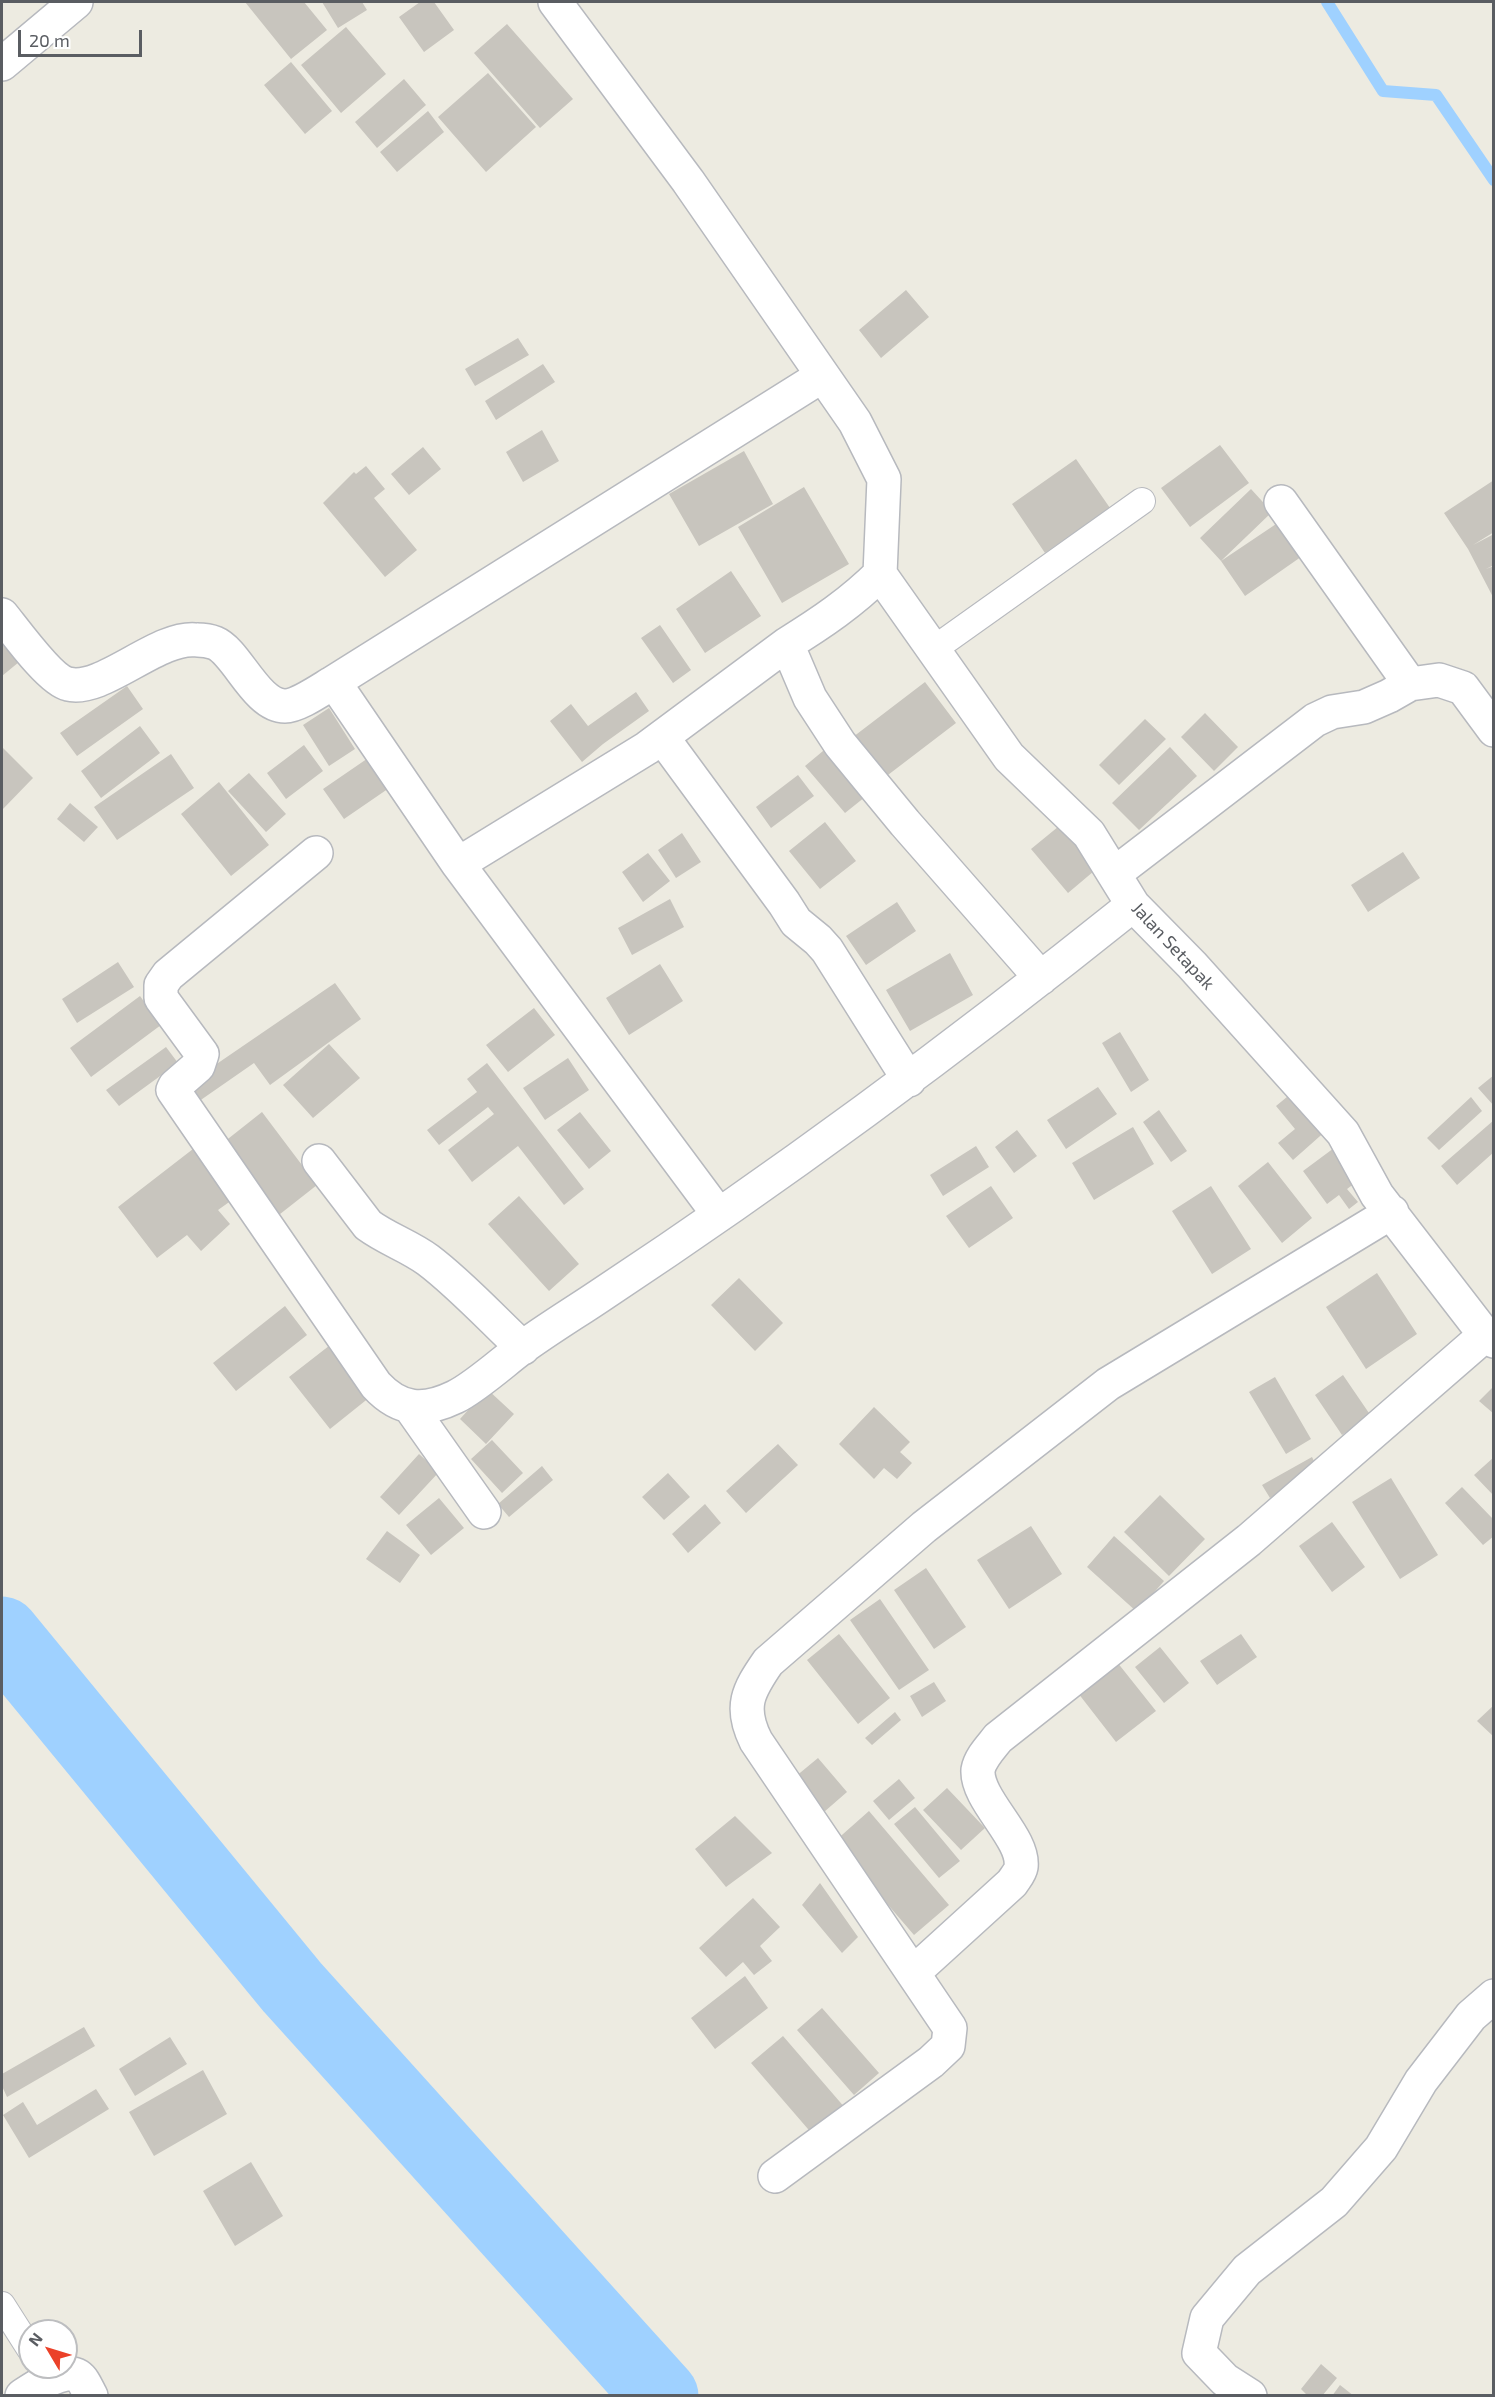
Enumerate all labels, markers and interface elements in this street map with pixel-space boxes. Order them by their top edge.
scale bar [21,18,146,56]
text: 20 m [29,29,70,51]
street label: Jalan Setapak [1127,898,1219,994]
north arrow [18,2319,78,2379]
text: N [24,2328,46,2349]

